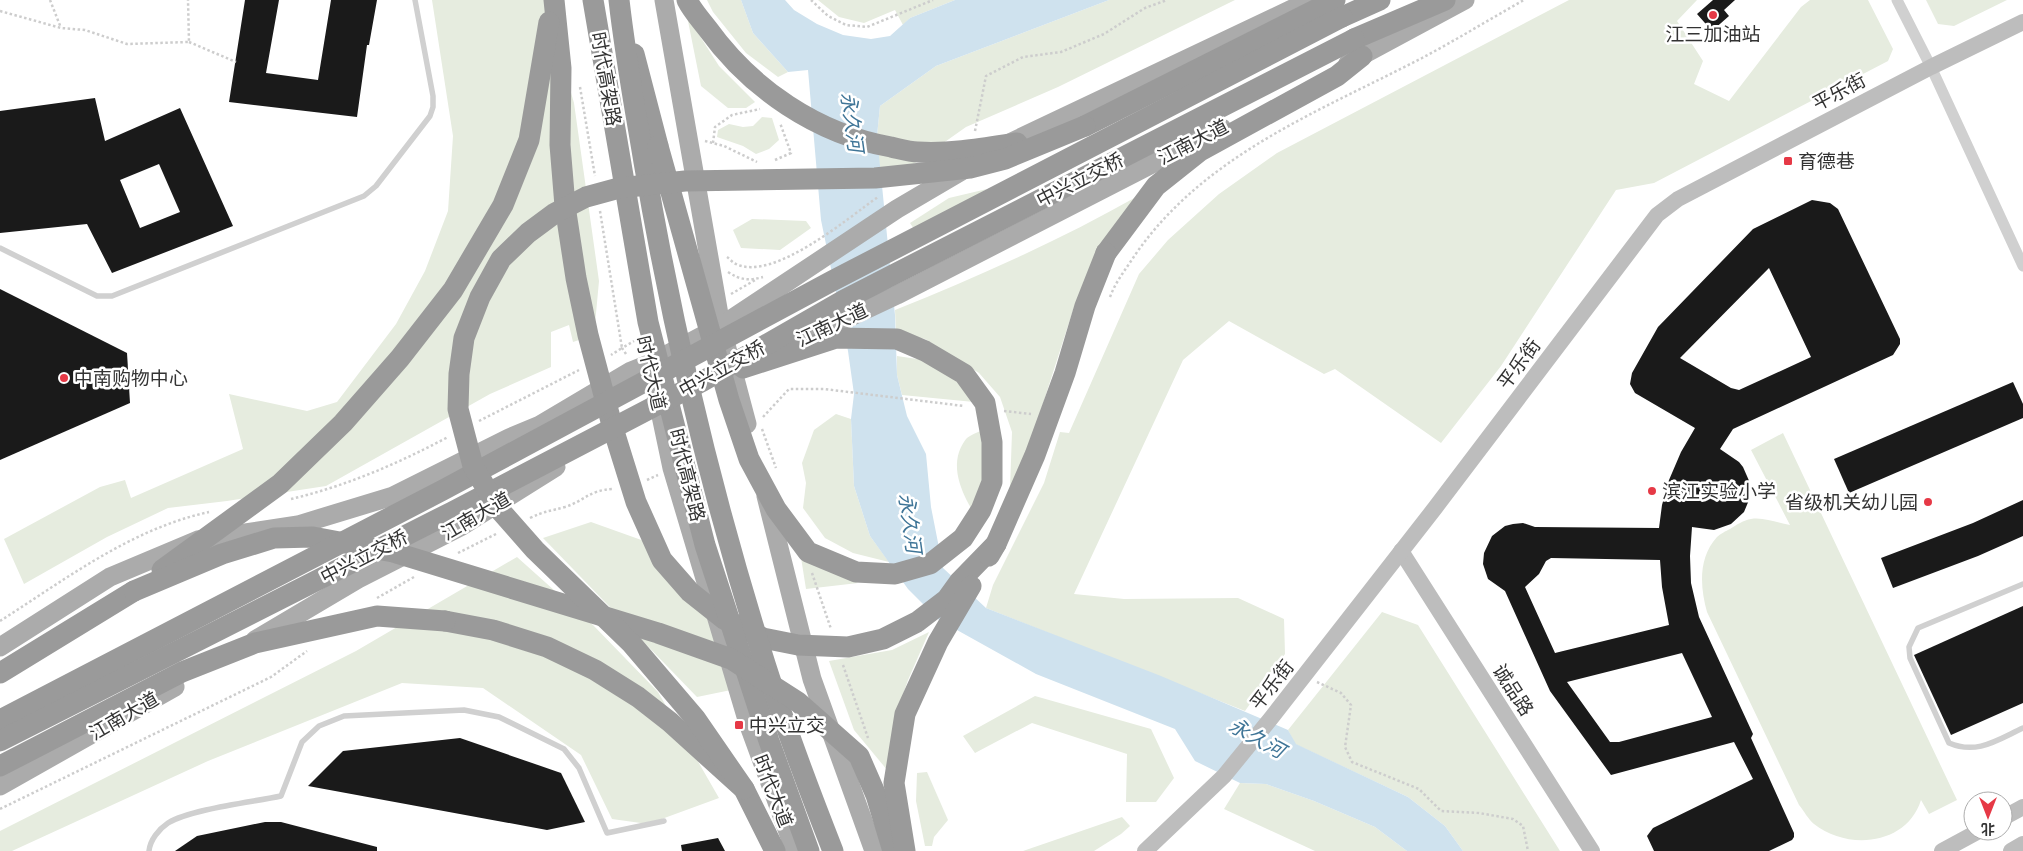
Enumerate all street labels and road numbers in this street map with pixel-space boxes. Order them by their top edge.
street label: 时代高架路 [586,30,626,128]
street label: 平乐街 [1808,68,1870,116]
street label: 江南大道 [1154,114,1232,170]
street label: 中兴立交桥 [1032,148,1128,212]
street label: 江南大道 [793,299,871,351]
street label: 时代大道 [631,333,671,413]
street label: 平乐街 [1493,334,1545,394]
street label: 中兴立交桥 [675,336,769,402]
street label: 时代高架路 [664,426,710,524]
street label: 江南大道 [437,487,515,545]
street label: 中兴立交桥 [316,525,412,589]
street label: 平乐街 [1245,655,1299,715]
street label: 诚品路 [1488,660,1538,720]
street label: 江南大道 [85,687,163,745]
street label: 时代大道 [749,751,797,831]

